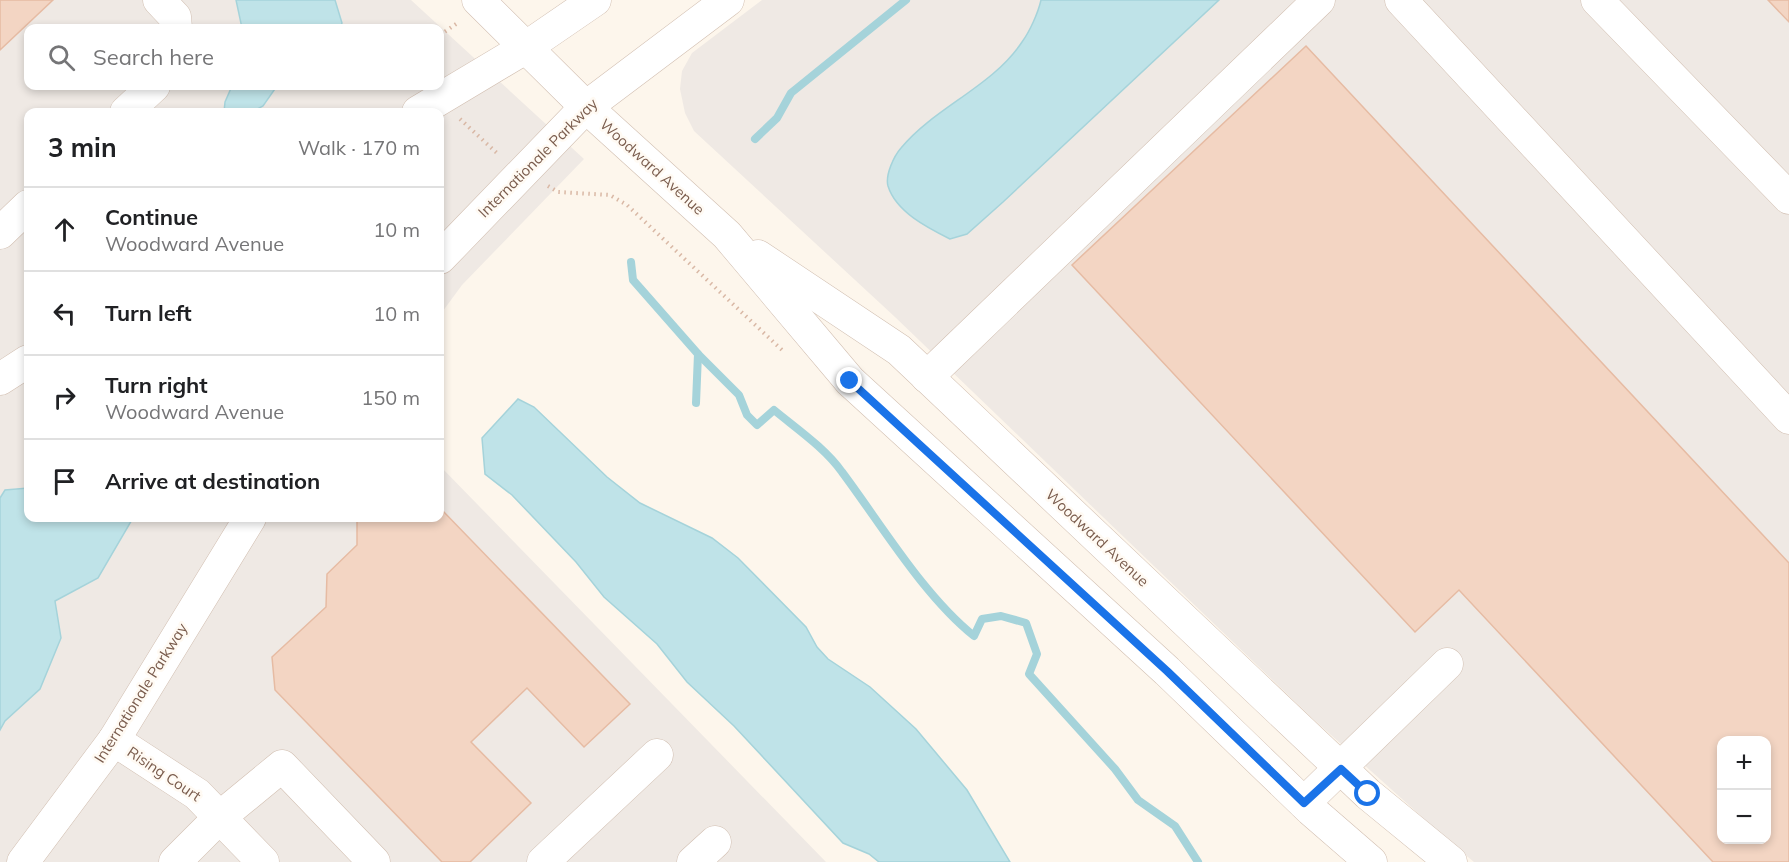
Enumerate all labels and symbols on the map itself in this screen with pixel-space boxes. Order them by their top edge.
street label: Internationale Parkway [474,94,601,221]
street label: Woodward Avenue [596,115,709,219]
route end [836,367,862,393]
street label: Woodward Avenue [1042,485,1153,590]
street label: Internationale Parkway [90,619,191,766]
street label: Rising Court [124,742,205,805]
route start [1354,780,1380,806]

